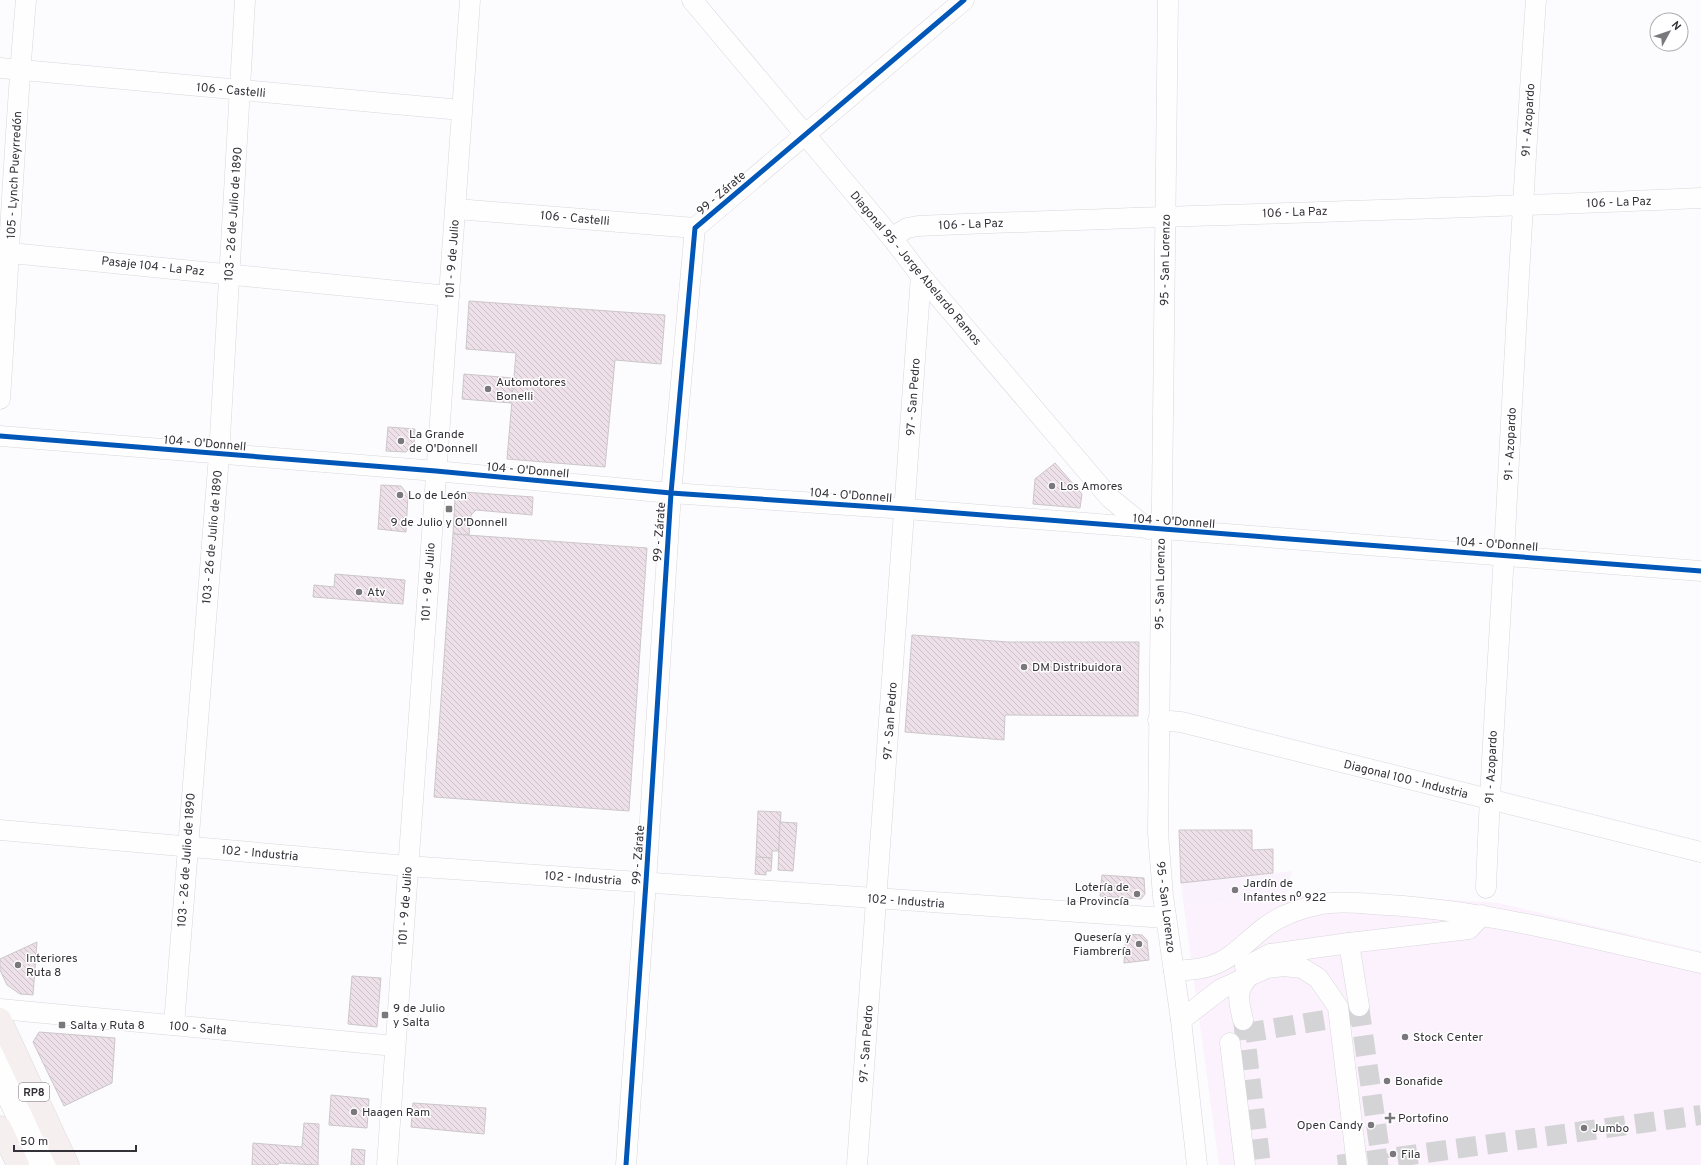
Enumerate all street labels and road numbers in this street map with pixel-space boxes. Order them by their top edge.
street label: 106 - Castelli [196,80,266,102]
street label: 91 - Azopardo [1518,83,1540,157]
street label: 105 - Lynch Pueyrredón [4,111,26,239]
street label: 103 - 26 de Julio de 1890 [221,146,247,282]
street label: 99 - Zárate [694,168,750,220]
street label: Diagonal 95 - Jorge Abelardo Ramos [846,188,985,349]
street label: 106 - La Paz [1586,194,1652,212]
street label: 106 - La Paz [1262,204,1328,222]
street label: 106 - Castelli [540,208,610,230]
street label: 95 - San Lorenzo [1157,214,1175,306]
street label: 106 - La Paz [938,216,1004,234]
street label: 101 - 9 de Julio [442,219,464,299]
street label: Pasaje 104 - La Paz [100,254,205,280]
street label: 97 - San Pedro [903,357,925,437]
street label: 91 - Azopardo [1501,407,1521,481]
street label: 104 - O'Donnell [163,432,247,456]
street label: 104 - O'Donnell [486,459,570,483]
street label: 103 - 26 de Julio de 1890 [199,469,227,605]
street label: 104 - O'Donnell [809,485,893,507]
street label: 99 - Zárate [650,501,670,563]
street label: 104 - O'Donnell [1132,511,1216,533]
street label: 104 - O'Donnell [1455,534,1539,556]
street label: 95 - San Lorenzo [1152,538,1170,630]
street label: 101 - 9 de Julio [418,542,440,622]
street label: 97 - San Pedro [880,681,902,761]
street label: 91 - Azopardo [1482,730,1502,804]
street label: Diagonal 100 - Industria [1342,757,1470,803]
street label: 103 - 26 de Julio de 1890 [174,792,200,928]
street label: 99 - Zárate [629,824,649,886]
street label: 102 - Industria [221,843,299,865]
street label: 95 - San Lorenzo [1151,861,1179,954]
street label: 101 - 9 de Julio [395,866,417,946]
street label: 102 - Industria [544,868,622,890]
street label: 102 - Industria [867,891,945,913]
street label: 97 - San Pedro [856,1004,878,1084]
street label: 100 - Salta [169,1019,227,1039]
road number: RP8 [19,1083,49,1101]

